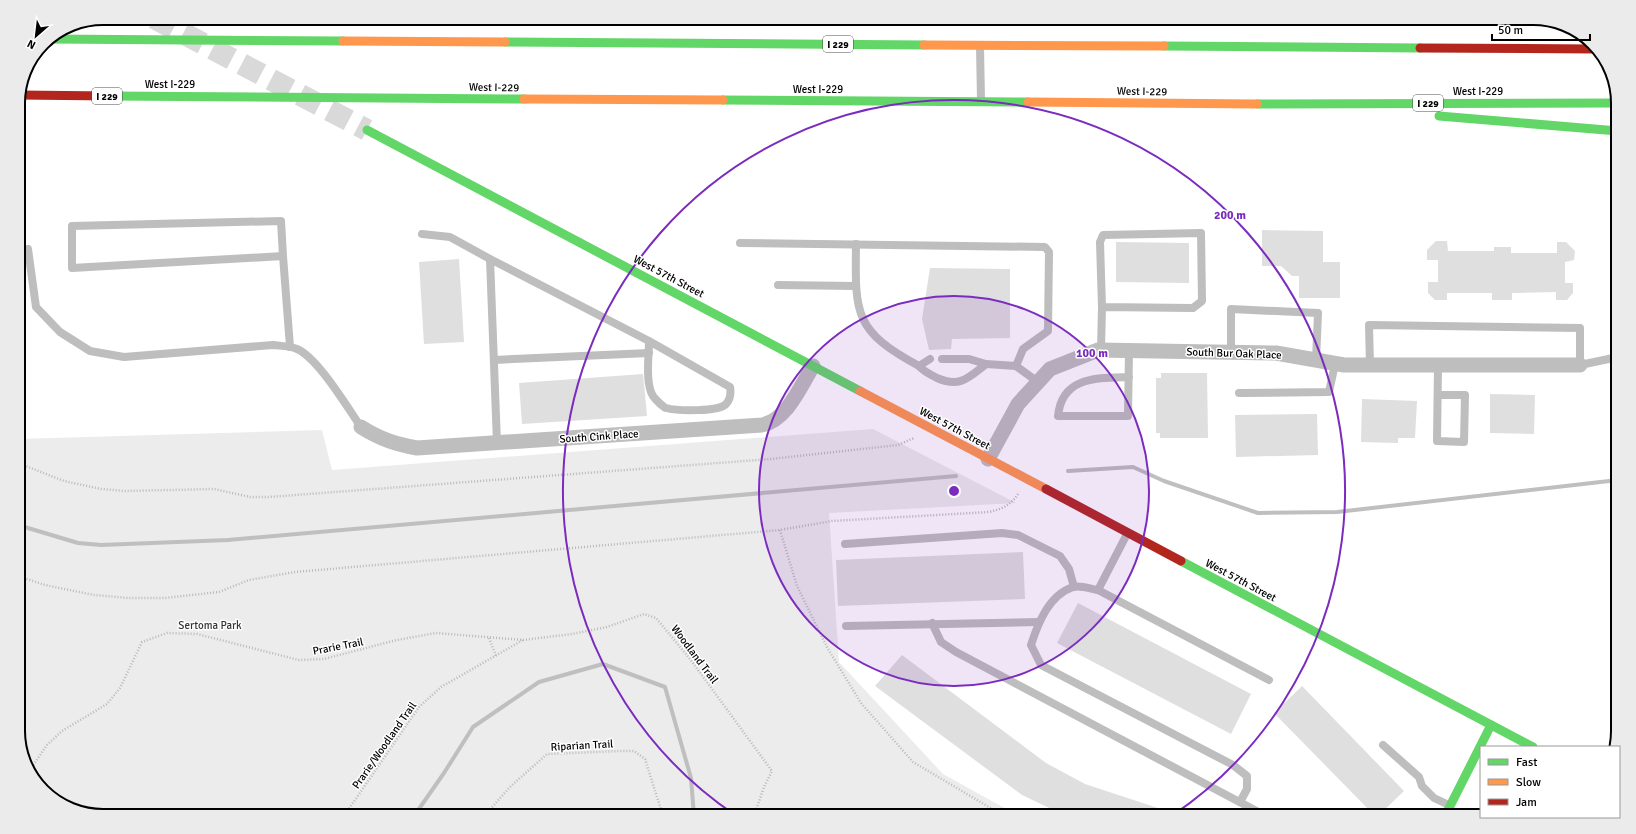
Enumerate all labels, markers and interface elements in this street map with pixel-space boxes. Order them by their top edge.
north arrow [16,16,56,56]
scale bar [1492,16,1590,42]
text: 50 m [1498,23,1523,38]
road number: I 229 [823,36,853,52]
text: N [25,37,38,52]
street label: West I-229 [145,78,195,91]
street label: West I-229 [469,81,519,94]
street label: West I-229 [793,83,843,96]
street label: West I-229 [1117,85,1167,98]
street label: West I-229 [1453,85,1503,98]
road number: I 229 [92,88,122,104]
road number: I 229 [1413,95,1443,111]
text: 200 m [1214,208,1246,223]
street label: West 57th Street [631,252,707,301]
street label: South Bur Oak Place [1186,345,1282,362]
text: 100 m [1076,346,1108,361]
street label: West 57th Street [917,404,993,453]
street label: South Cink Place [559,427,639,446]
centre of rings [947,484,961,498]
street label: West 57th Street [1203,556,1279,605]
park label: Sertoma Park [178,619,242,632]
street label: Woodland Trail [668,622,721,686]
street label: Prarie Trail [312,635,365,658]
street label: Prarie/Woodland Trail [350,699,419,791]
street label: Riparian Trail [550,737,614,754]
legend [1480,746,1620,818]
text: Fast [1516,755,1537,770]
text: Slow [1516,775,1541,790]
text: Jam [1516,795,1537,810]

